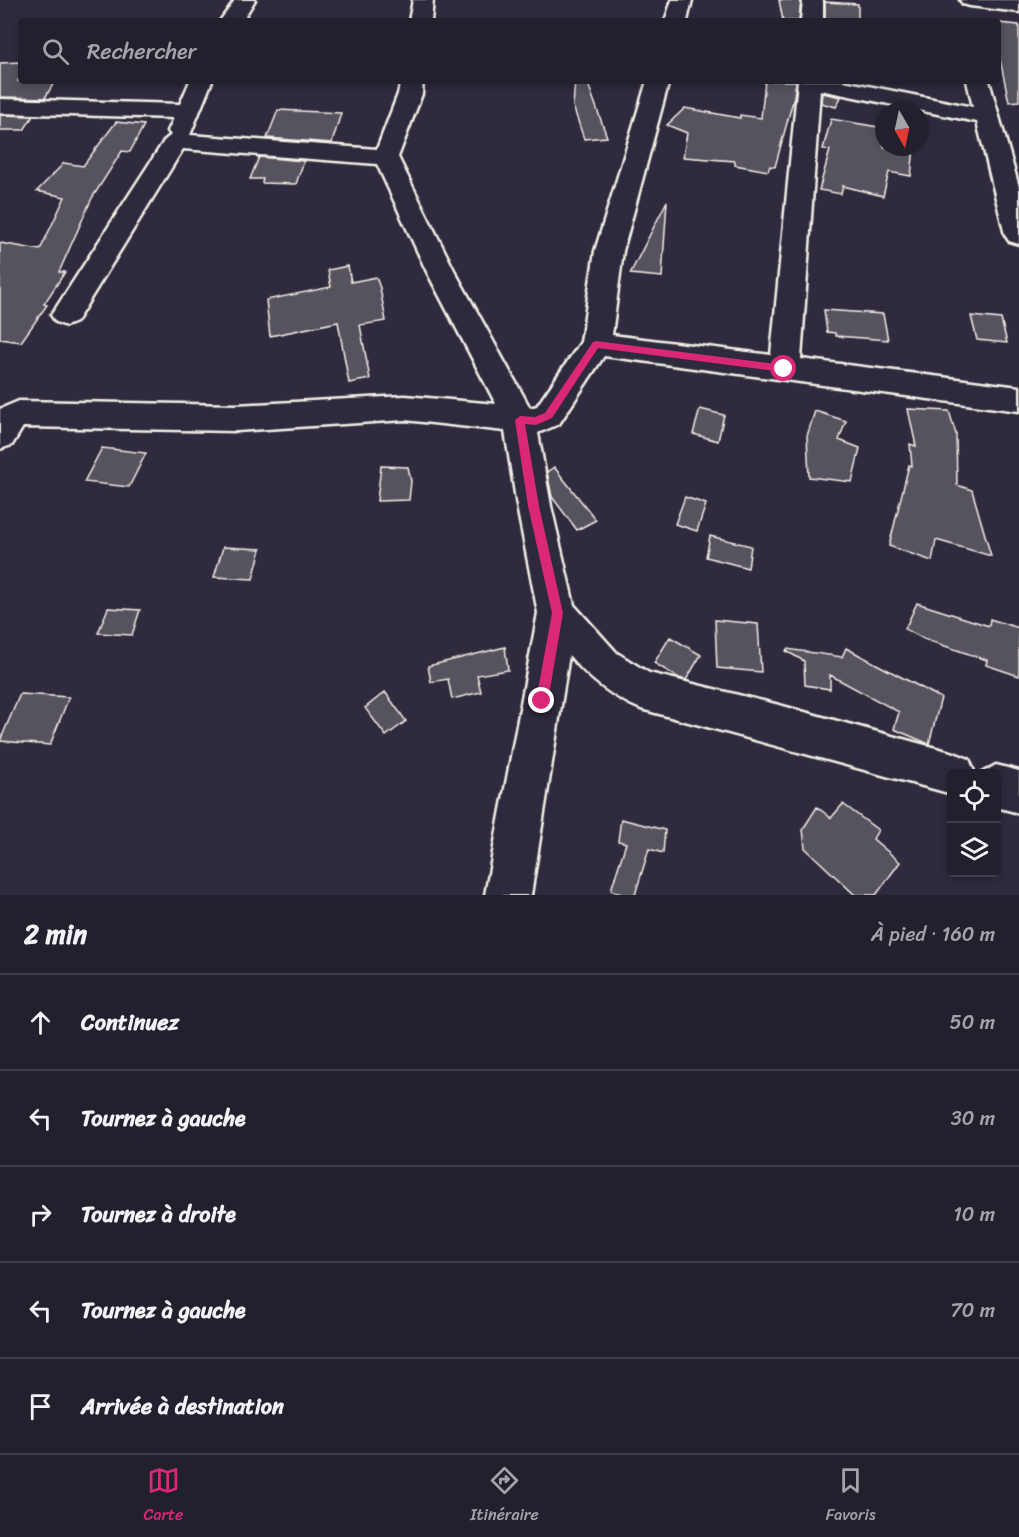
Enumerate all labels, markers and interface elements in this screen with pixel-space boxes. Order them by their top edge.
search box [18,18,1001,84]
text: Rechercher [87,32,197,71]
icon: search [39,35,72,68]
north arrow [875,102,929,156]
route start [770,355,796,381]
route end [528,687,554,713]
map controls [947,769,1001,877]
button: locate [947,769,1001,823]
button: layers [947,823,1001,877]
text: 2 min [24,911,87,957]
text: À pied · 160 m [871,917,995,952]
text: Continuez [81,1003,179,1042]
text: 50 m [950,1005,995,1040]
icon: ahead [24,1006,57,1039]
text: Tournez à gauche [81,1099,246,1138]
text: 30 m [951,1101,995,1136]
icon: left [24,1102,57,1135]
text: Tournez à droite [81,1195,236,1234]
text: 10 m [953,1197,995,1232]
icon: right [24,1198,57,1231]
text: Tournez à gauche [81,1291,246,1330]
text: 70 m [950,1293,995,1328]
icon: left [24,1294,57,1327]
text: Arrivée à destination [81,1387,284,1426]
icon: arrive [24,1390,57,1423]
tab: Carte [143,1464,183,1529]
tab: Itinéraire [470,1464,539,1529]
tab: Favoris [826,1464,876,1529]

